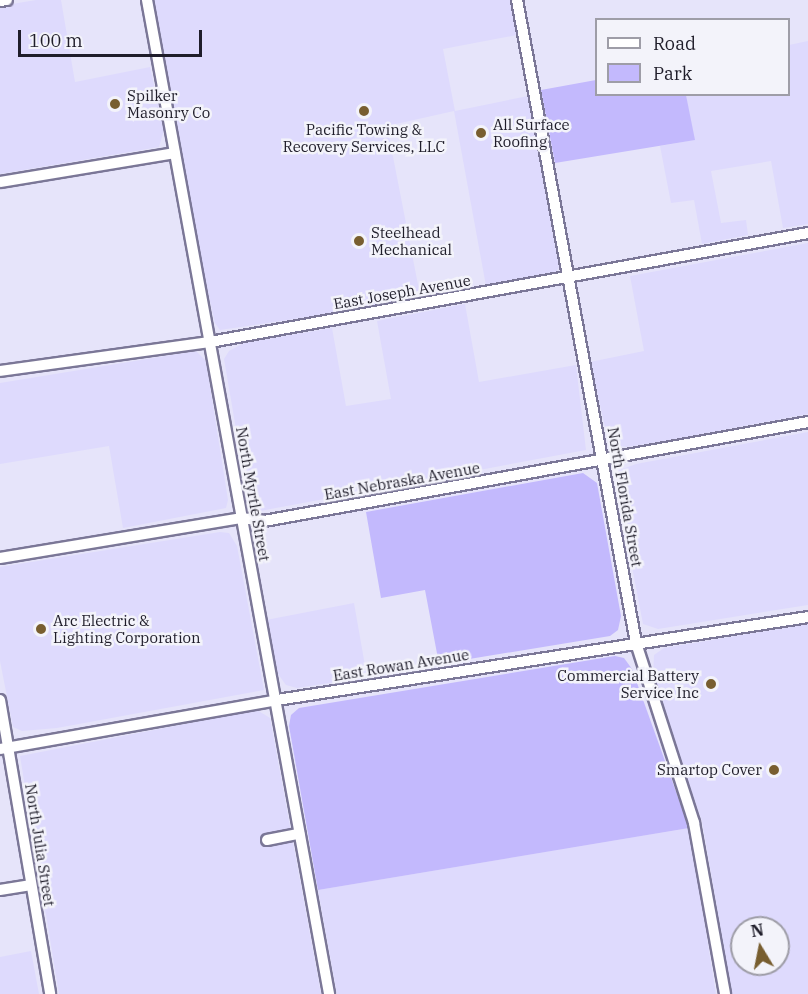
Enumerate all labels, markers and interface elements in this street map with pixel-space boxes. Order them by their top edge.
scale bar [21,18,206,56]
legend [595,18,790,96]
text: 100 m [29,29,83,52]
text: Road [653,32,696,55]
text: Park [653,62,692,85]
place label: Spilker Masonry Co [127,86,210,121]
marker: Spilker Masonry Co [108,97,122,111]
marker: Pacific Towing & Recovery Services, LLC [357,104,371,118]
place label: All Surface Roofing [493,115,570,150]
place label: Pacific Towing & Recovery Services, LLC [283,120,445,155]
marker: All Surface Roofing [474,126,488,140]
place label: Steelhead Mechanical [371,223,452,258]
marker: Steelhead Mechanical [352,234,366,248]
street label: East Joseph Avenue [332,271,472,313]
street label: North Myrtle Street [232,425,274,563]
street label: North Florida Street [604,426,646,568]
street label: East Nebraska Avenue [323,458,481,504]
place label: Arc Electric & Lighting Corporation [53,611,201,646]
marker: Arc Electric & Lighting Corporation [34,622,48,636]
street label: East Rowan Avenue [332,645,470,685]
place label: Commercial Battery Service Inc [557,666,699,701]
marker: Commercial Battery Service Inc [704,677,718,691]
place label: Smartop Cover [657,761,762,779]
marker: Smartop Cover [767,763,781,777]
street label: North Julia Street [21,782,59,908]
north arrow [730,916,790,976]
text: N [749,919,765,941]

